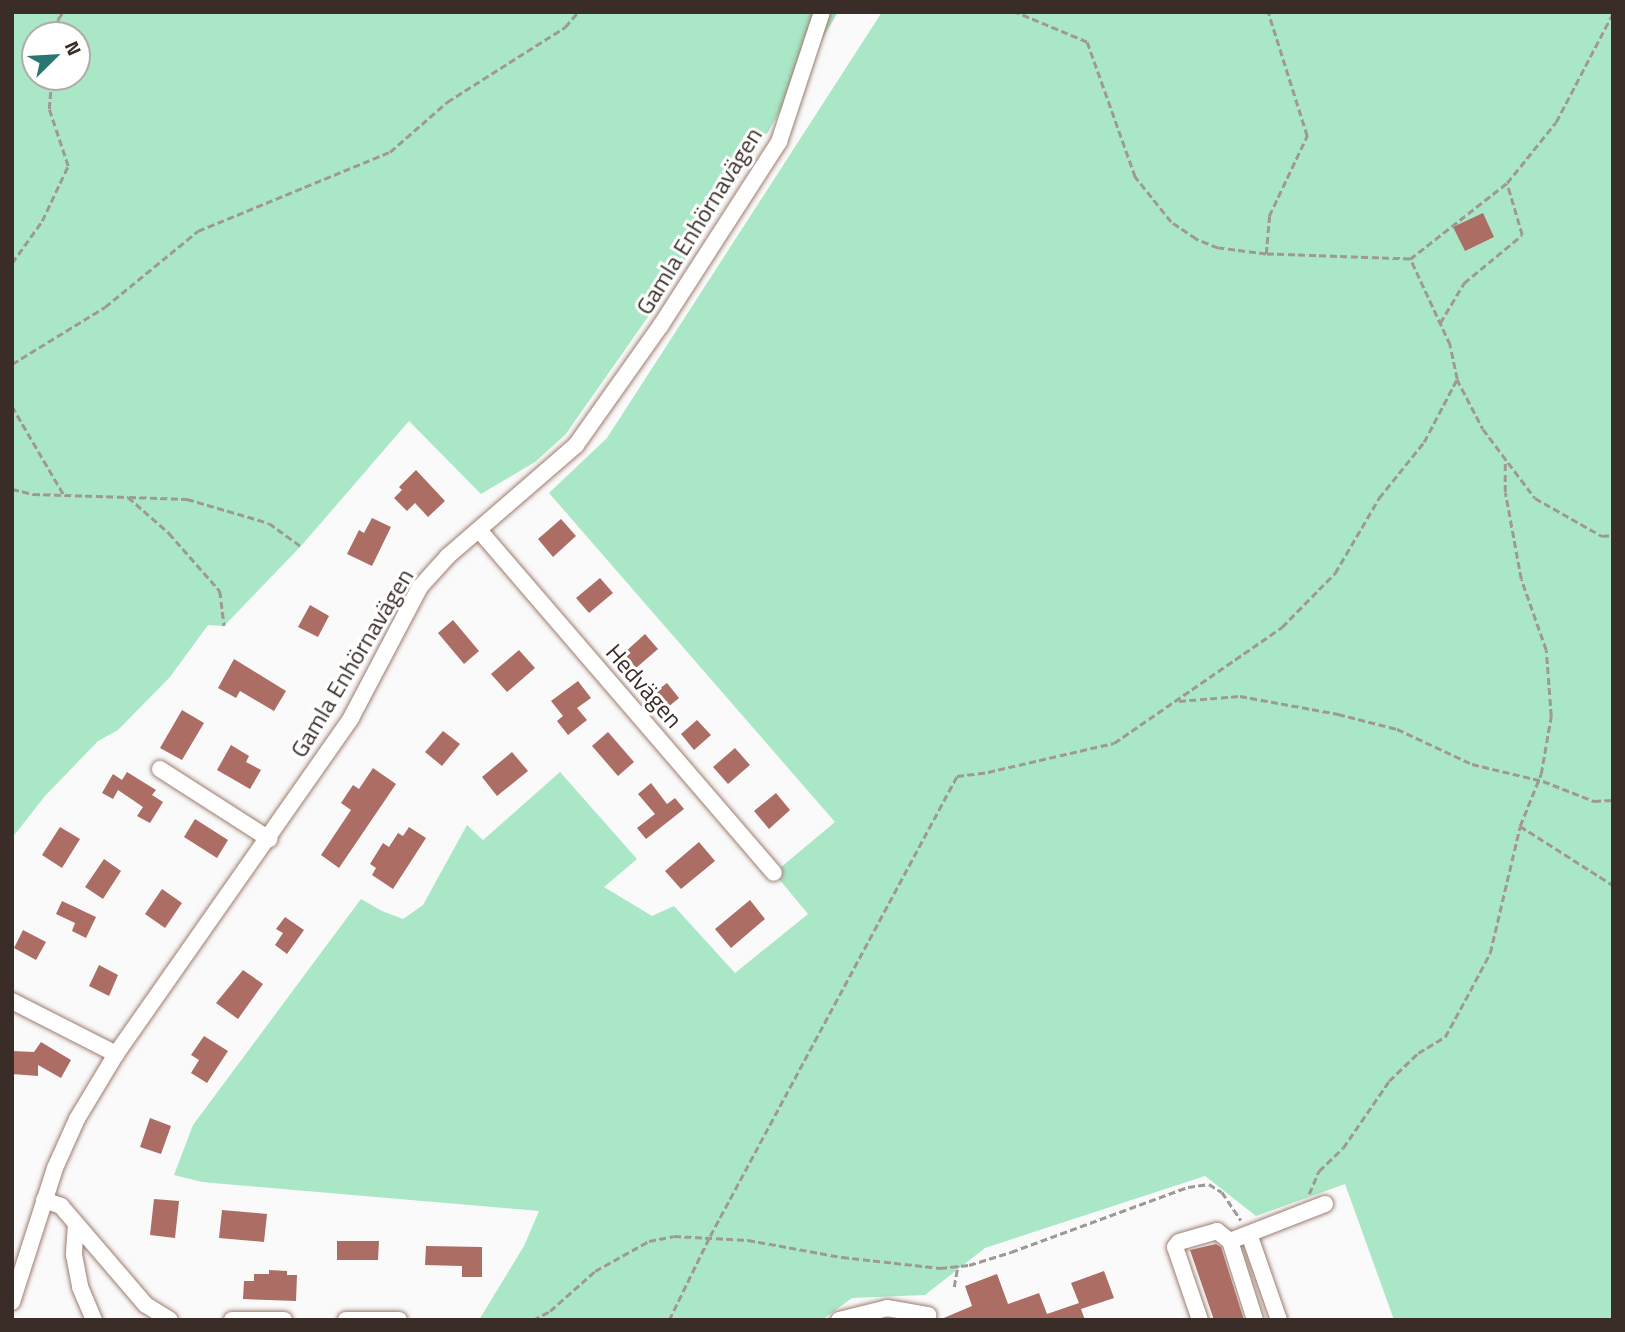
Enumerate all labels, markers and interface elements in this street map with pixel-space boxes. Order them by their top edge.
north arrow [21,21,91,91]
text: N [58,36,90,60]
street label: Gamla Enhörnavägen [630,122,768,320]
street label: Gamla Enhörnavägen [284,563,420,763]
street label: Hedvägen [600,638,688,734]

